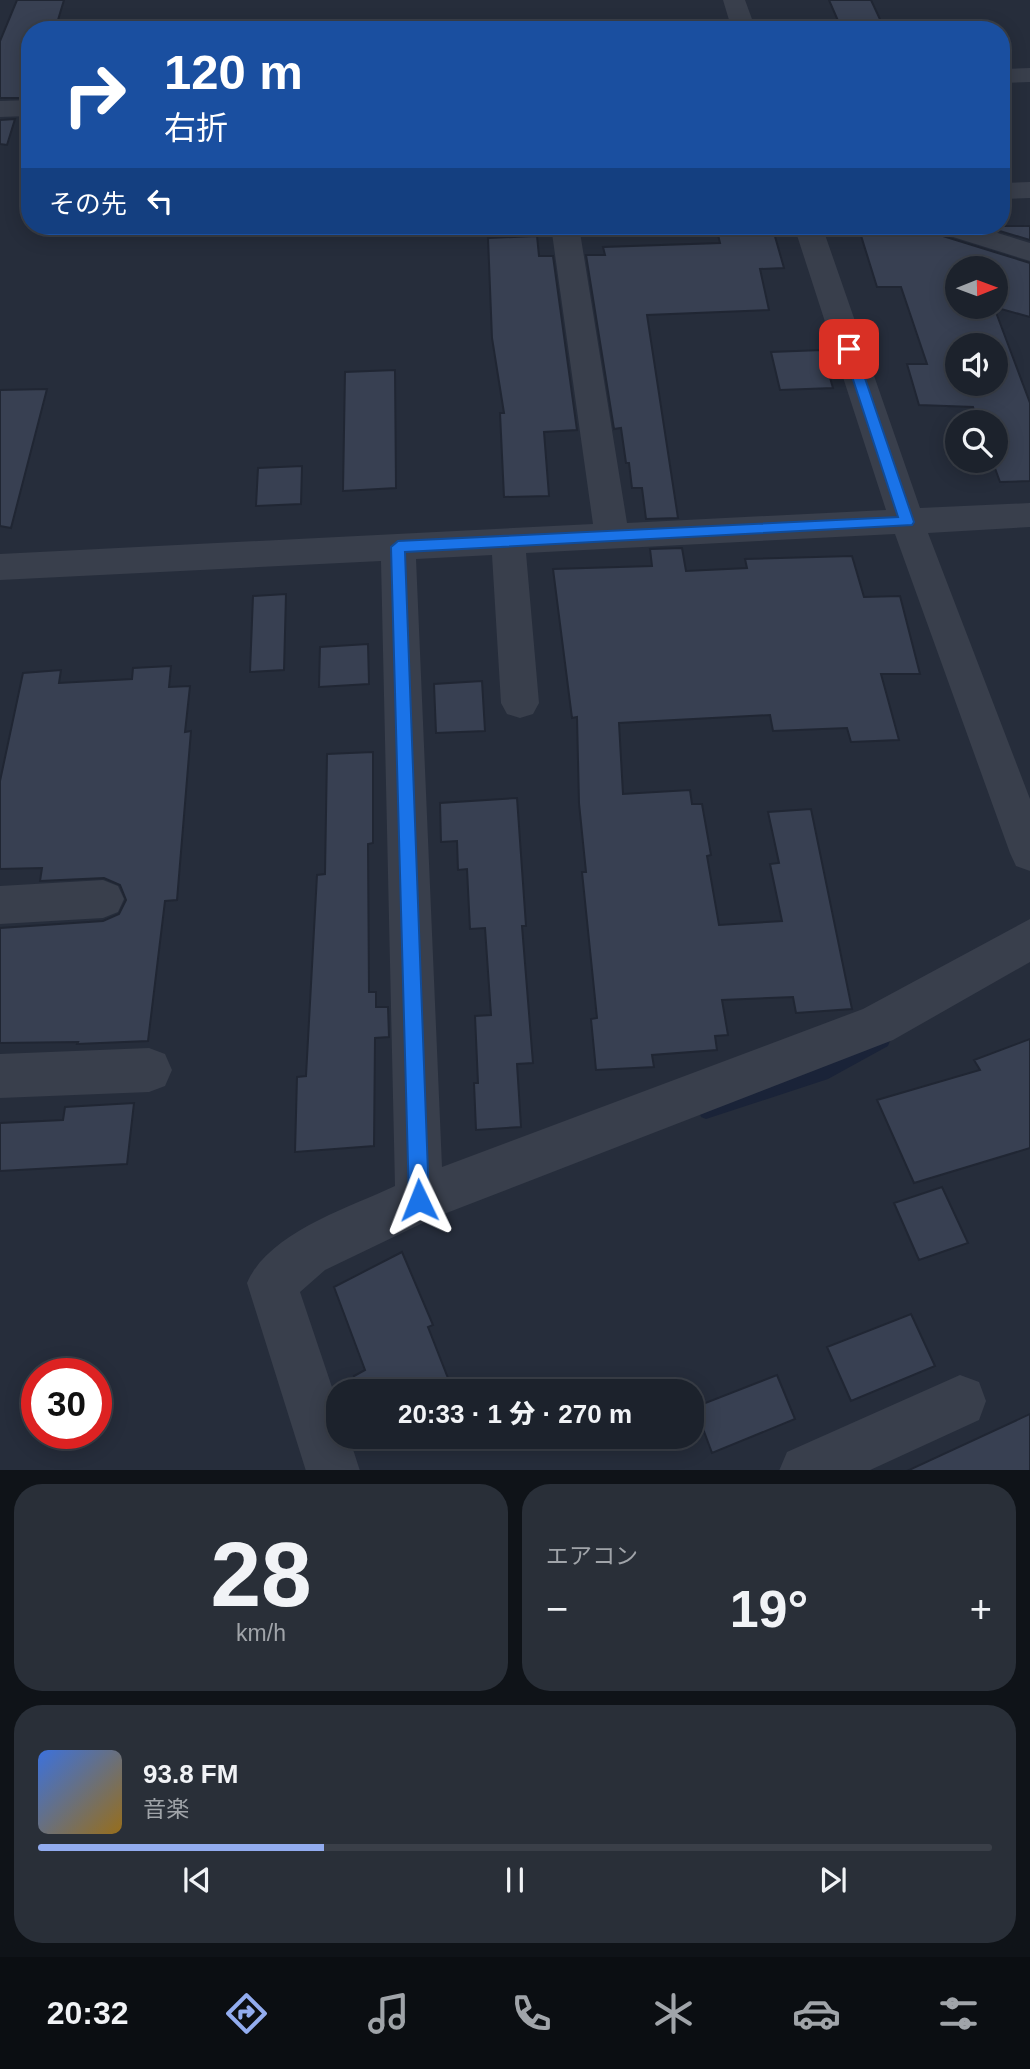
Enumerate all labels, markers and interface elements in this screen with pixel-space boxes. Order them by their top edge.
text: 120 m [164,45,303,99]
icon: right [49,49,140,140]
text: 右折 [164,110,228,146]
icon: left [141,182,179,220]
text: その先 [49,189,127,219]
north arrow [945,256,1008,318]
map controls [945,256,1008,473]
pin [819,319,879,379]
icon: arrive [830,330,868,368]
button: sound [945,333,1008,396]
button: search [945,410,1008,473]
position arrow [382,1163,456,1237]
speed limit sign: 30 [21,1358,112,1449]
text: 20:33 · 1 分 · 270 m [398,1399,632,1429]
text: 28 [210,1524,312,1625]
text: エアコン [546,1543,638,1569]
text: 19° [730,1580,808,1638]
text: − [546,1588,568,1630]
text: + [970,1588,992,1630]
text: km/h [236,1620,286,1646]
text: 93.8 FM [143,1759,238,1789]
text: 音楽 [143,1796,189,1822]
icon: previous [178,1861,216,1899]
icon: pause [496,1861,534,1899]
icon: next [814,1861,852,1899]
icon: directions [222,1989,271,2038]
icon: music [364,1989,413,2038]
icon: phone [507,1989,556,2038]
icon: climate [649,1989,698,2038]
icon: car [792,1989,841,2038]
icon: filters [934,1989,983,2038]
text: 20:32 [47,1995,129,2031]

